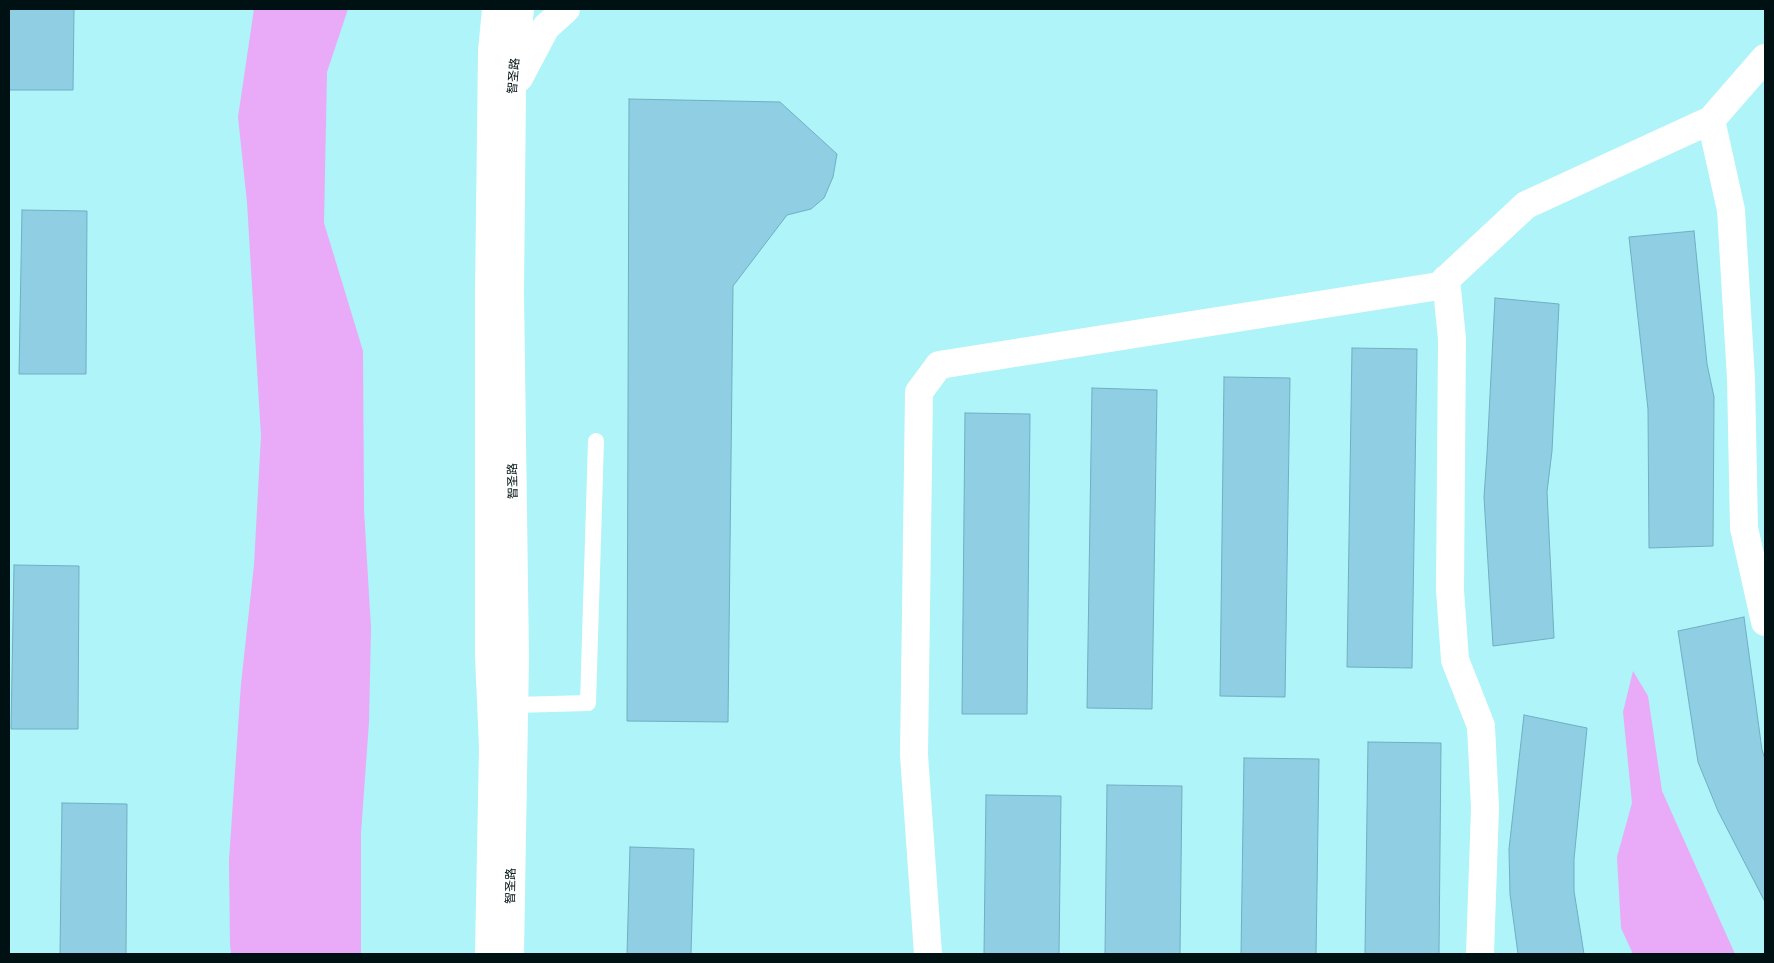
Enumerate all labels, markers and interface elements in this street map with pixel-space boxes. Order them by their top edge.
street label: 智圣路 [505,57,523,95]
street label: 智圣路 [505,463,521,499]
street label: 智圣路 [503,868,519,904]

